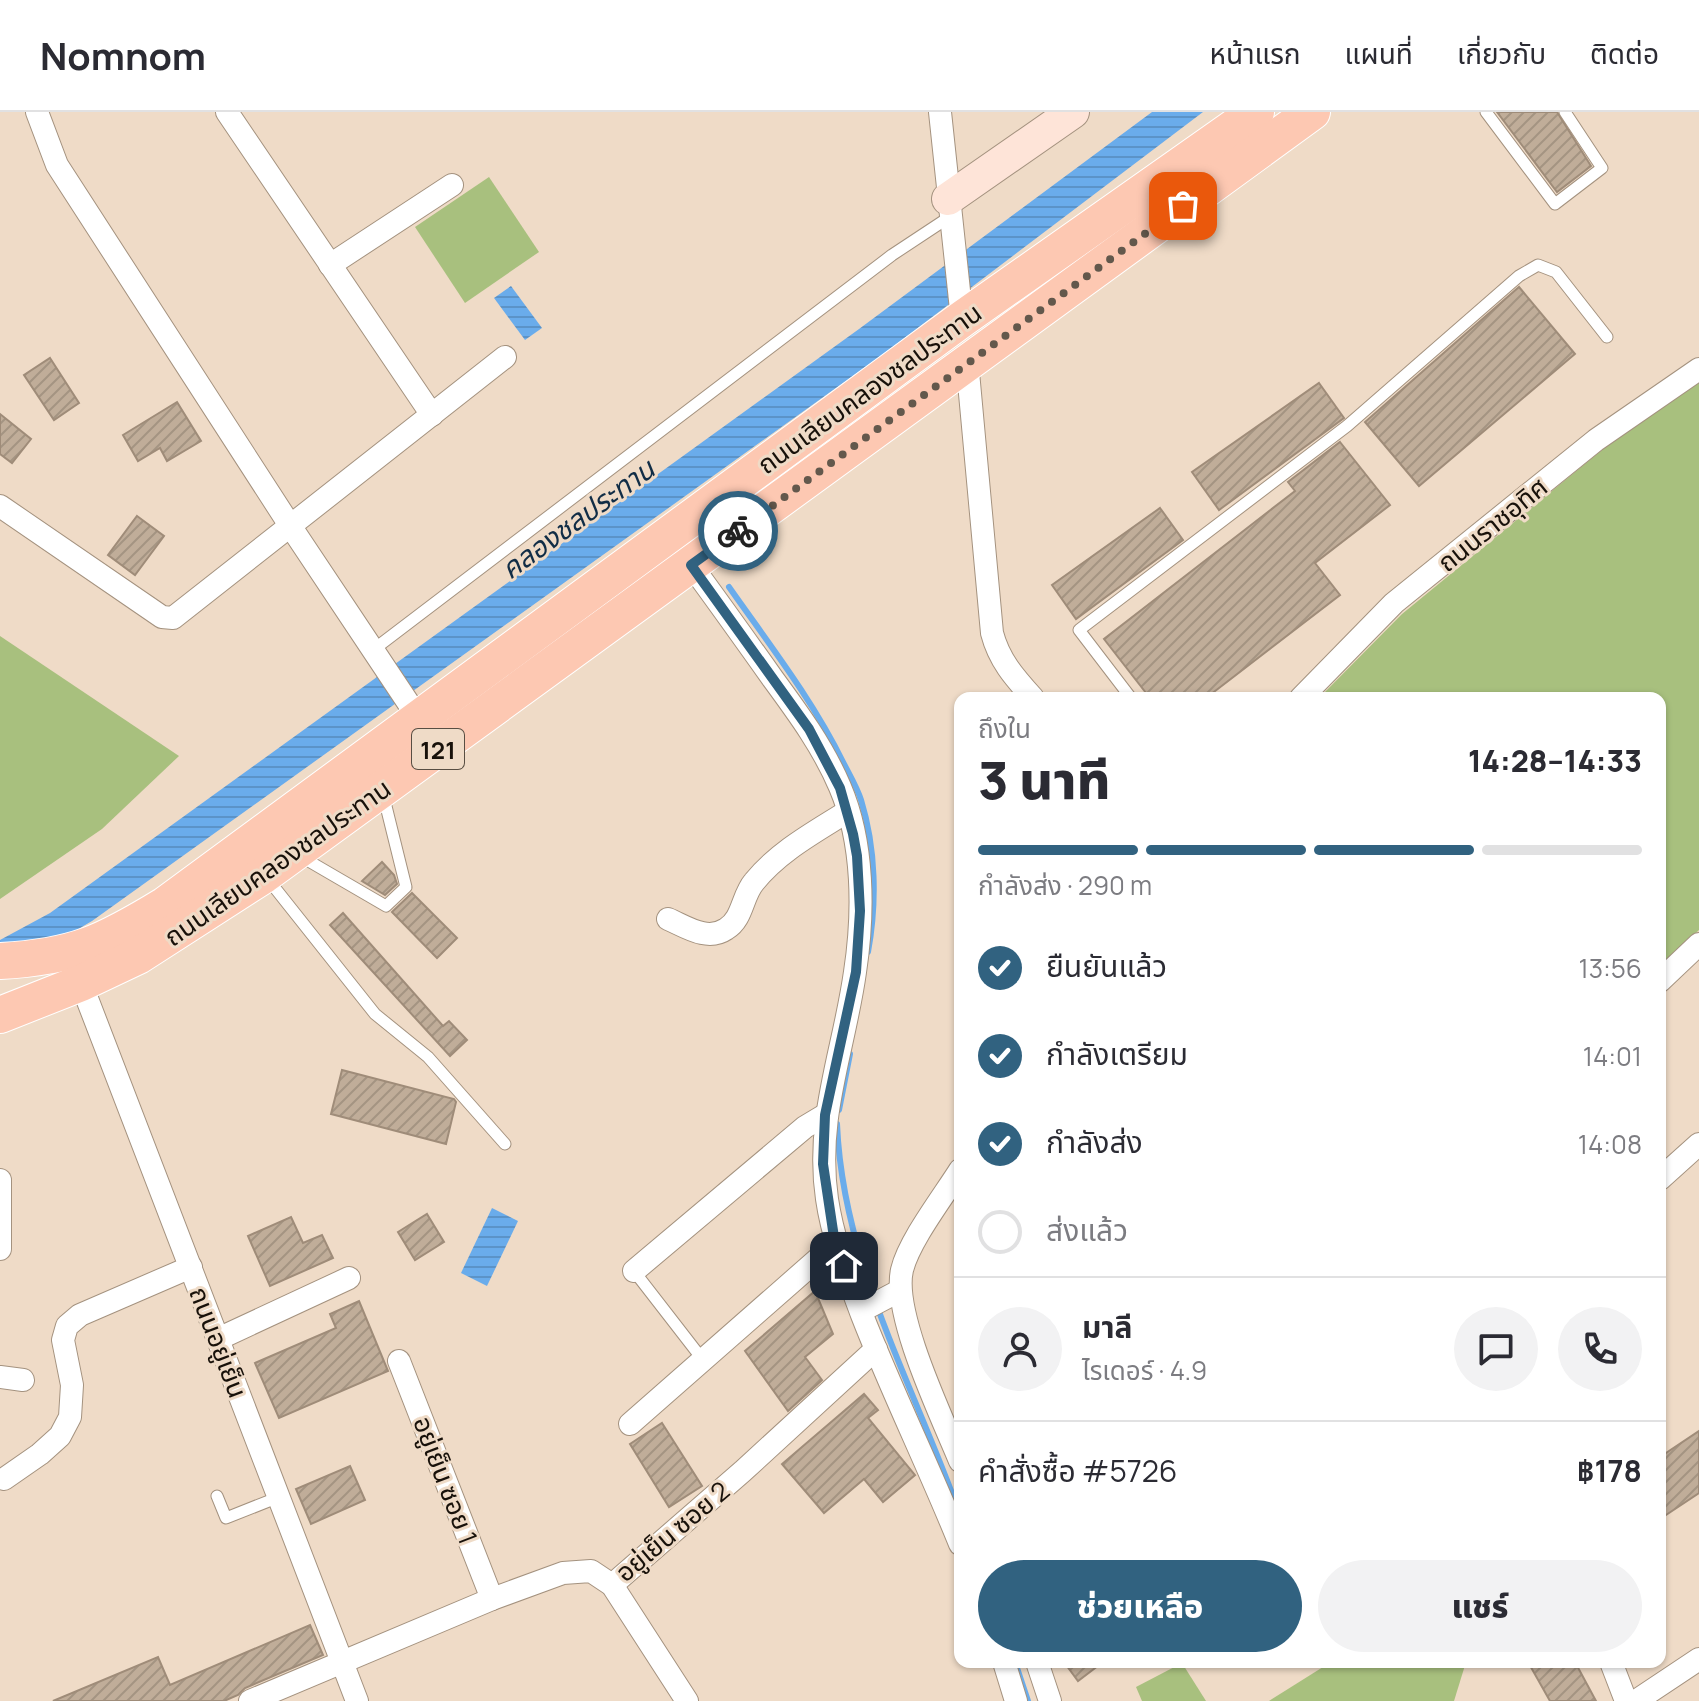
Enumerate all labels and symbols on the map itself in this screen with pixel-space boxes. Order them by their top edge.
pin [1149,172,1217,240]
street label: ถนนเลียบคลองชลประทาน [749,294,989,482]
water label: คลองชลประทาน [492,448,663,587]
street label: ถนนราชอุทิศ [1429,468,1555,580]
courier [698,491,778,571]
road number: 121 [412,729,464,769]
street label: ถนนเลียบคลองชลประทาน [156,770,398,954]
pin [810,1232,878,1300]
street label: ถนนอยู่เย็น [181,1281,257,1403]
street label: อยู่เย็น ซอย 1 [405,1411,487,1549]
street label: อยู่เย็น ซอย 2 [607,1473,737,1589]

